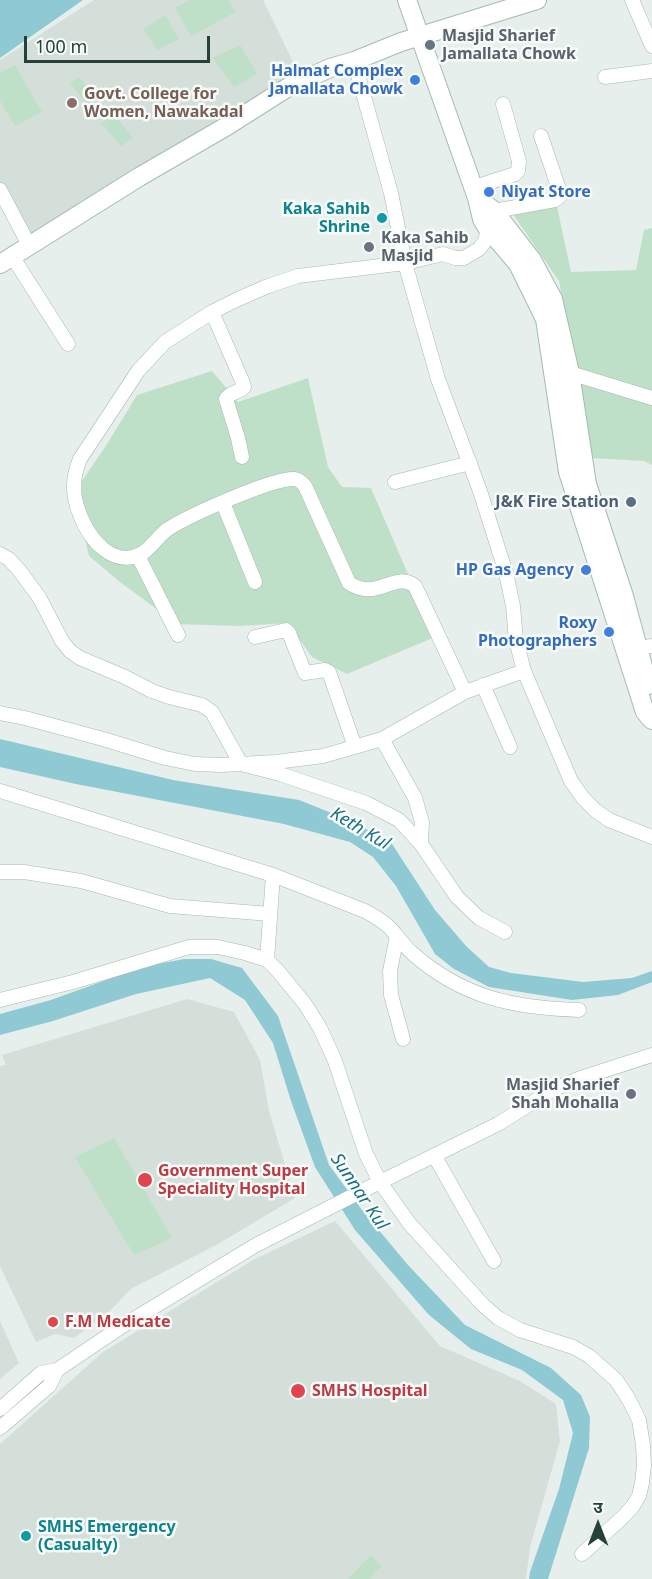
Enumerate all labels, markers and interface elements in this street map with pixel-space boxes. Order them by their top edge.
scale bar [27,24,213,62]
place label: Masjid Sharief Jamallata Chowk [442,26,576,64]
text: 100 m [35,34,87,58]
marker: Masjid Sharief Jamallata Chowk [423,38,437,52]
place label: Halmat Complex Jamallata Chowk [269,61,403,99]
marker: Halmat Complex Jamallata Chowk [408,73,422,87]
place label: Govt. College for Women, Nawakadal [84,84,243,122]
marker: Govt. College for Women, Nawakadal [65,96,79,110]
place label: Niyat Store [501,182,591,202]
marker: Niyat Store [482,185,496,199]
place label: Kaka Sahib Shrine [282,199,370,237]
marker: Kaka Sahib Shrine [375,211,389,225]
place label: Kaka Sahib Masjid [381,228,469,266]
marker: Kaka Sahib Masjid [362,240,376,254]
place label: J&K Fire Station [495,492,619,512]
marker: J&K Fire Station [624,495,638,509]
place label: HP Gas Agency [456,560,574,580]
marker: HP Gas Agency [579,563,593,577]
place label: Roxy Photographers [478,613,597,651]
marker: Roxy Photographers [602,625,616,639]
water label: Keth Kul [326,803,394,855]
place label: Masjid Sharief Shah Mohalla [506,1075,619,1113]
marker: Masjid Sharief Shah Mohalla [624,1087,638,1101]
water label: Sunnar Kul [326,1150,392,1234]
place label: Government Super Speciality Hospital [158,1161,308,1199]
marker: Government Super Speciality Hospital [136,1171,154,1189]
place label: F.M Medicate [65,1312,170,1332]
marker: F.M Medicate [46,1315,60,1329]
place label: SMHS Hospital [312,1381,428,1401]
marker: SMHS Hospital [289,1382,307,1400]
north arrow [568,1495,628,1555]
text: उ [593,1496,603,1518]
place label: SMHS Emergency (Casualty) [38,1517,176,1555]
marker: SMHS Emergency (Casualty) [19,1529,33,1543]

